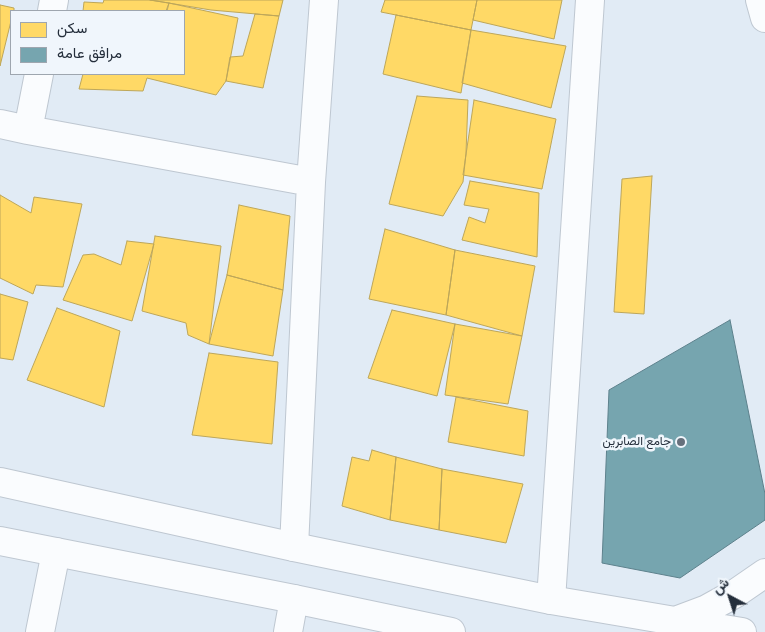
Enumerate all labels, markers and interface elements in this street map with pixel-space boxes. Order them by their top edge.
legend [10,10,185,75]
text: سكن [57,18,87,37]
text: مرافق عامة [57,43,122,62]
place label: جامع الصابرين [602,435,671,449]
marker: جامع الصابرين [675,436,687,448]
north arrow [705,572,755,622]
text: ش [708,573,733,598]

